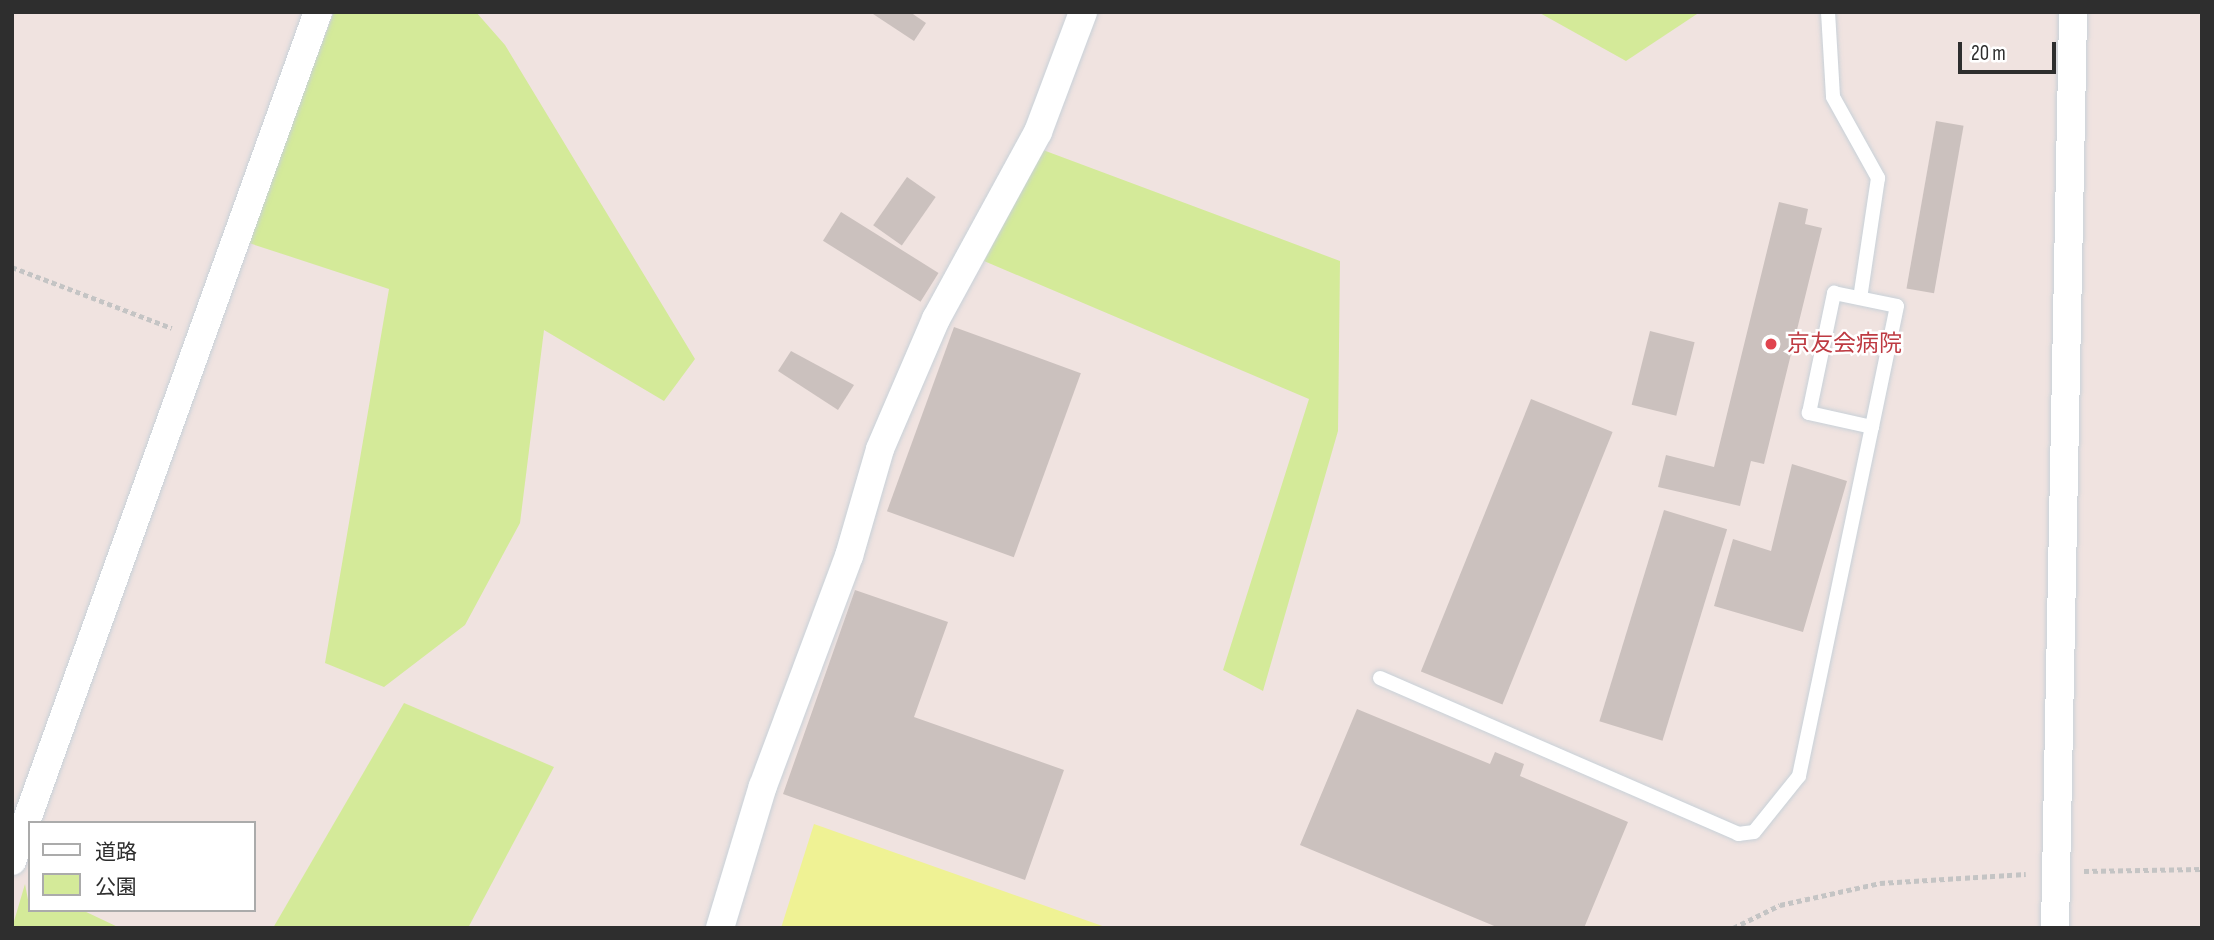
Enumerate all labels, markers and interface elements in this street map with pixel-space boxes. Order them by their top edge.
scale bar [1962,28,2060,72]
text: 20 m [1971,41,2006,66]
place label: 京友会病院 [1787,330,1902,358]
marker: 京友会病院 [1761,334,1781,354]
legend [28,821,256,912]
text: 道路 [95,840,137,865]
text: 公園 [95,875,137,900]

